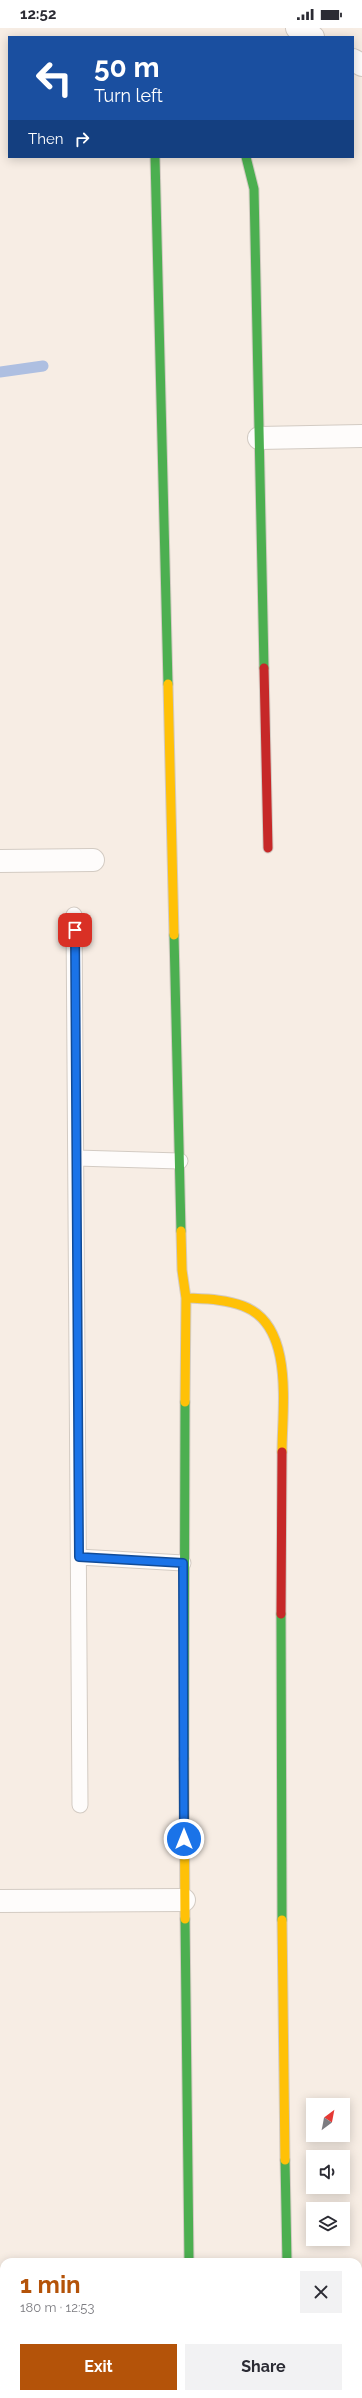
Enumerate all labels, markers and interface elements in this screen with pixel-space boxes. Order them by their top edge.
text: 12:52 [20,5,56,23]
text: 50 m [94,51,160,84]
icon: left [28,52,80,104]
text: Turn left [94,85,163,106]
icon: right [71,128,93,150]
text: Then [28,130,63,148]
pin [58,913,92,947]
icon: arrive [64,919,86,941]
position arrow [163,1818,205,1860]
north arrow [306,2098,350,2142]
map controls [306,2098,350,2246]
button: sound [306,2150,350,2194]
button: layers [306,2202,350,2246]
text: 1 min [20,2270,81,2299]
button: close [300,2271,342,2313]
text: 180 m · 12:53 [20,2300,94,2315]
button: Exit [20,2344,177,2390]
button: Share [185,2344,342,2390]

